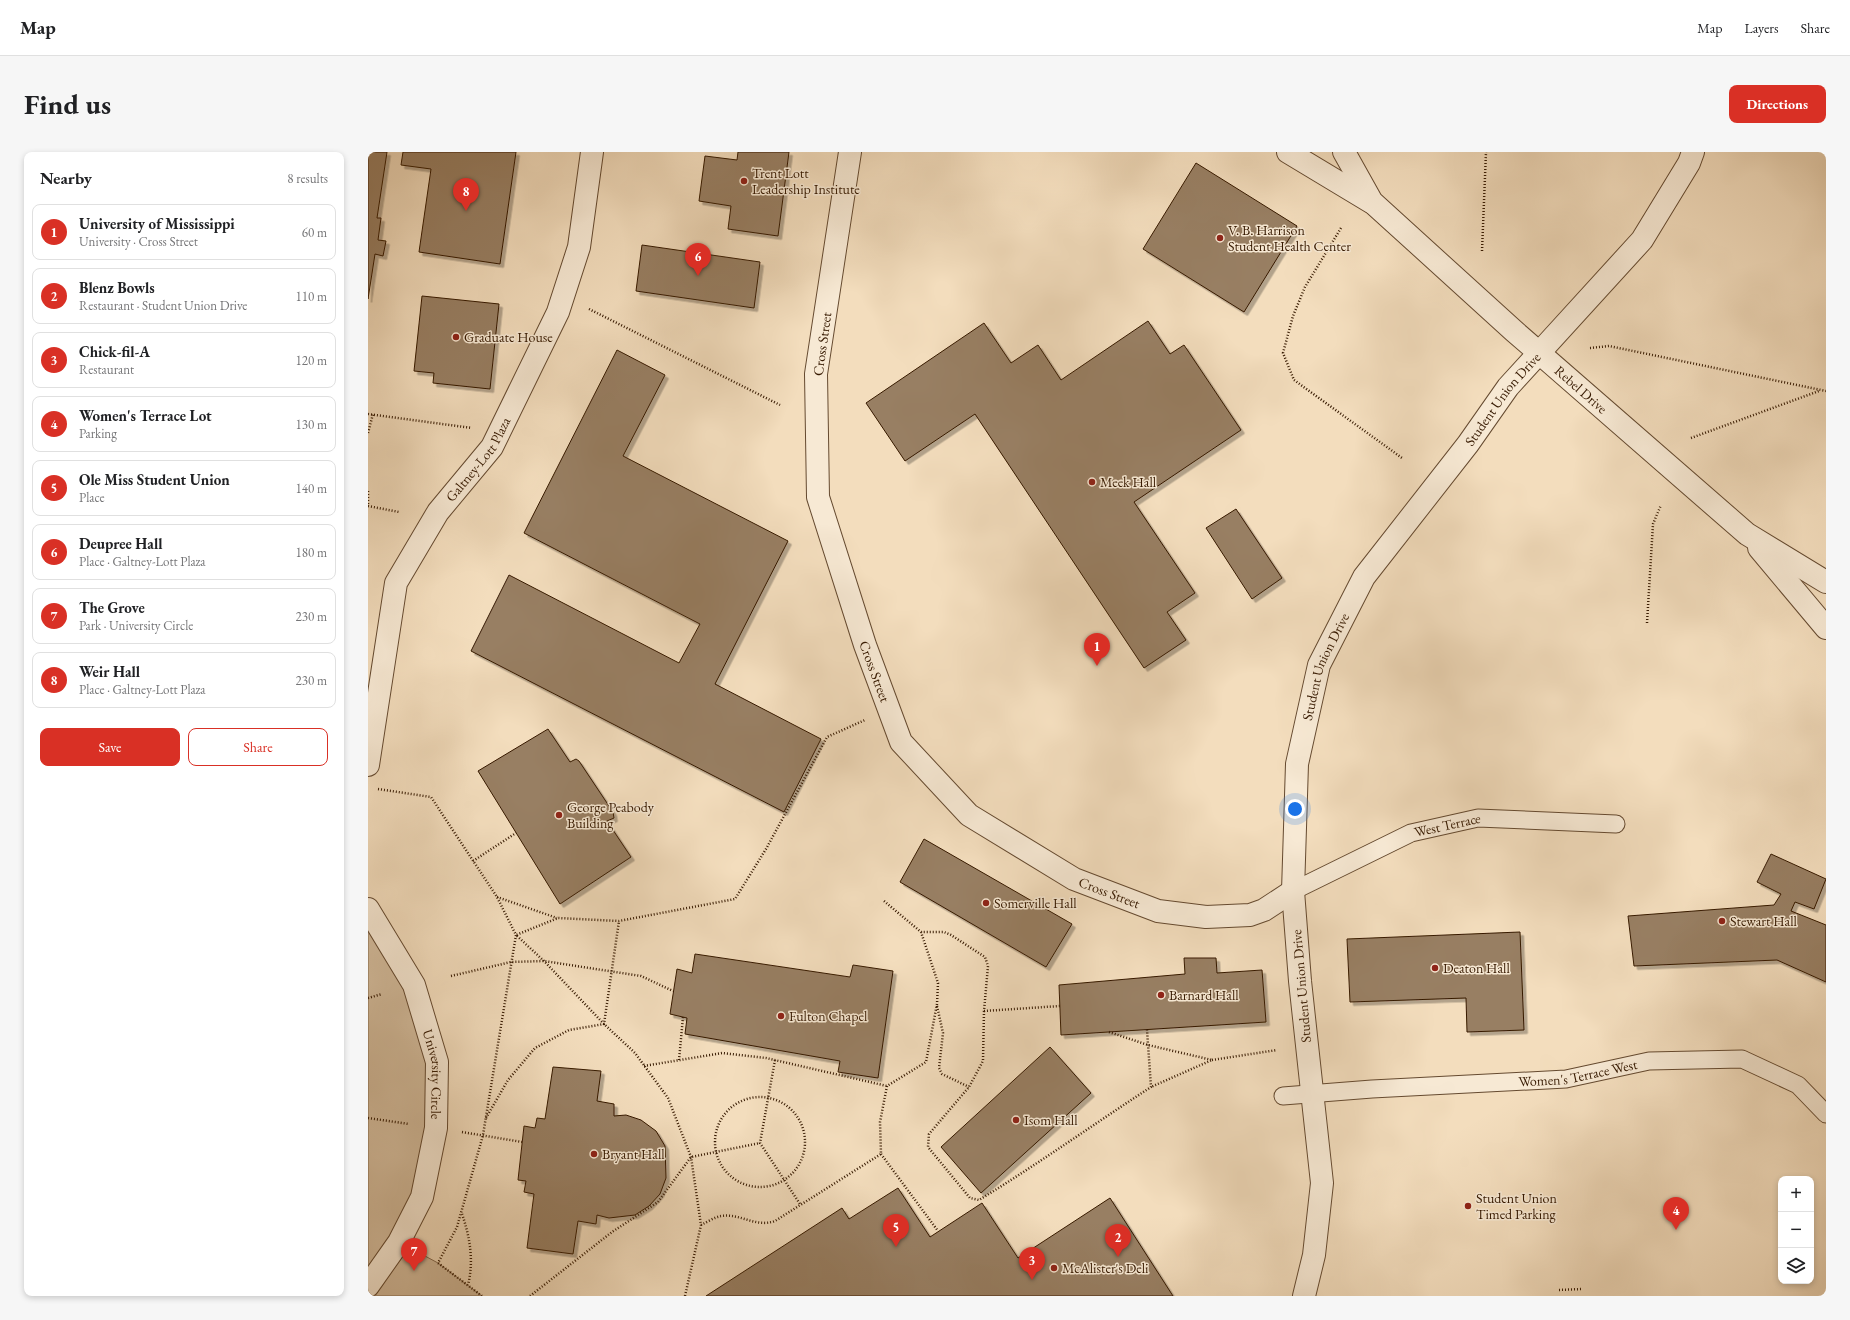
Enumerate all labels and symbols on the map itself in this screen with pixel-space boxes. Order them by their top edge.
place label: Trent Lott Leadership Institute [752,164,860,198]
marker: Trent Lott Leadership Institute [739,176,749,186]
pin: 8 [453,178,479,211]
place label: V. B. Harrison Student Health Center [1228,221,1351,255]
marker: V. B. Harrison Student Health Center [1215,233,1225,243]
pin: 6 [685,243,711,276]
street label: Cross Street [809,310,835,377]
place label: Graduate House [464,328,553,346]
marker: Graduate House [451,332,461,342]
street label: Student Union Drive [1461,348,1545,449]
street label: Rebel Drive [1551,361,1612,418]
street label: Galtney-Lott Plaza [441,414,514,505]
place label: Meek Hall [1100,473,1157,491]
marker: Meek Hall [1087,477,1097,487]
street label: Student Union Drive [1298,609,1353,722]
pin: 1 [1084,633,1110,666]
street label: Cross Street [855,638,895,705]
place label: George Peabody Building [567,798,655,832]
your location [1285,799,1305,819]
street label: West Terrace [1413,809,1482,841]
marker: George Peabody Building [554,810,564,820]
street label: Cross Street [1076,873,1143,913]
place label: Somerville Hall [994,894,1077,912]
marker: Somerville Hall [981,898,991,908]
place label: Stewart Hall [1730,912,1797,930]
marker: Stewart Hall [1717,916,1727,926]
street label: Student Union Drive [1287,928,1315,1043]
place label: Deaton Hall [1443,959,1510,977]
marker: Deaton Hall [1430,963,1440,973]
place label: Barnard Hall [1169,986,1239,1004]
marker: Barnard Hall [1156,990,1166,1000]
place label: Fulton Chapel [789,1007,868,1025]
marker: Fulton Chapel [776,1011,786,1021]
street label: University Circle [419,1027,446,1120]
street label: Women's Terrace West [1518,1055,1639,1090]
place label: Isom Hall [1024,1111,1078,1129]
marker: Isom Hall [1011,1115,1021,1125]
place label: Bryant Hall [602,1145,665,1163]
marker: Bryant Hall [589,1149,599,1159]
place label: Student Union Timed Parking [1476,1189,1557,1223]
pin: 4 [1663,1197,1689,1230]
marker: Student Union Timed Parking [1463,1201,1473,1211]
pin: 5 [883,1214,909,1247]
pin: 2 [1105,1224,1131,1257]
pin: 7 [401,1238,427,1271]
pin: 3 [1019,1247,1045,1280]
place label: McAlister's Deli [1062,1259,1149,1277]
marker: McAlister's Deli [1049,1263,1059,1273]

